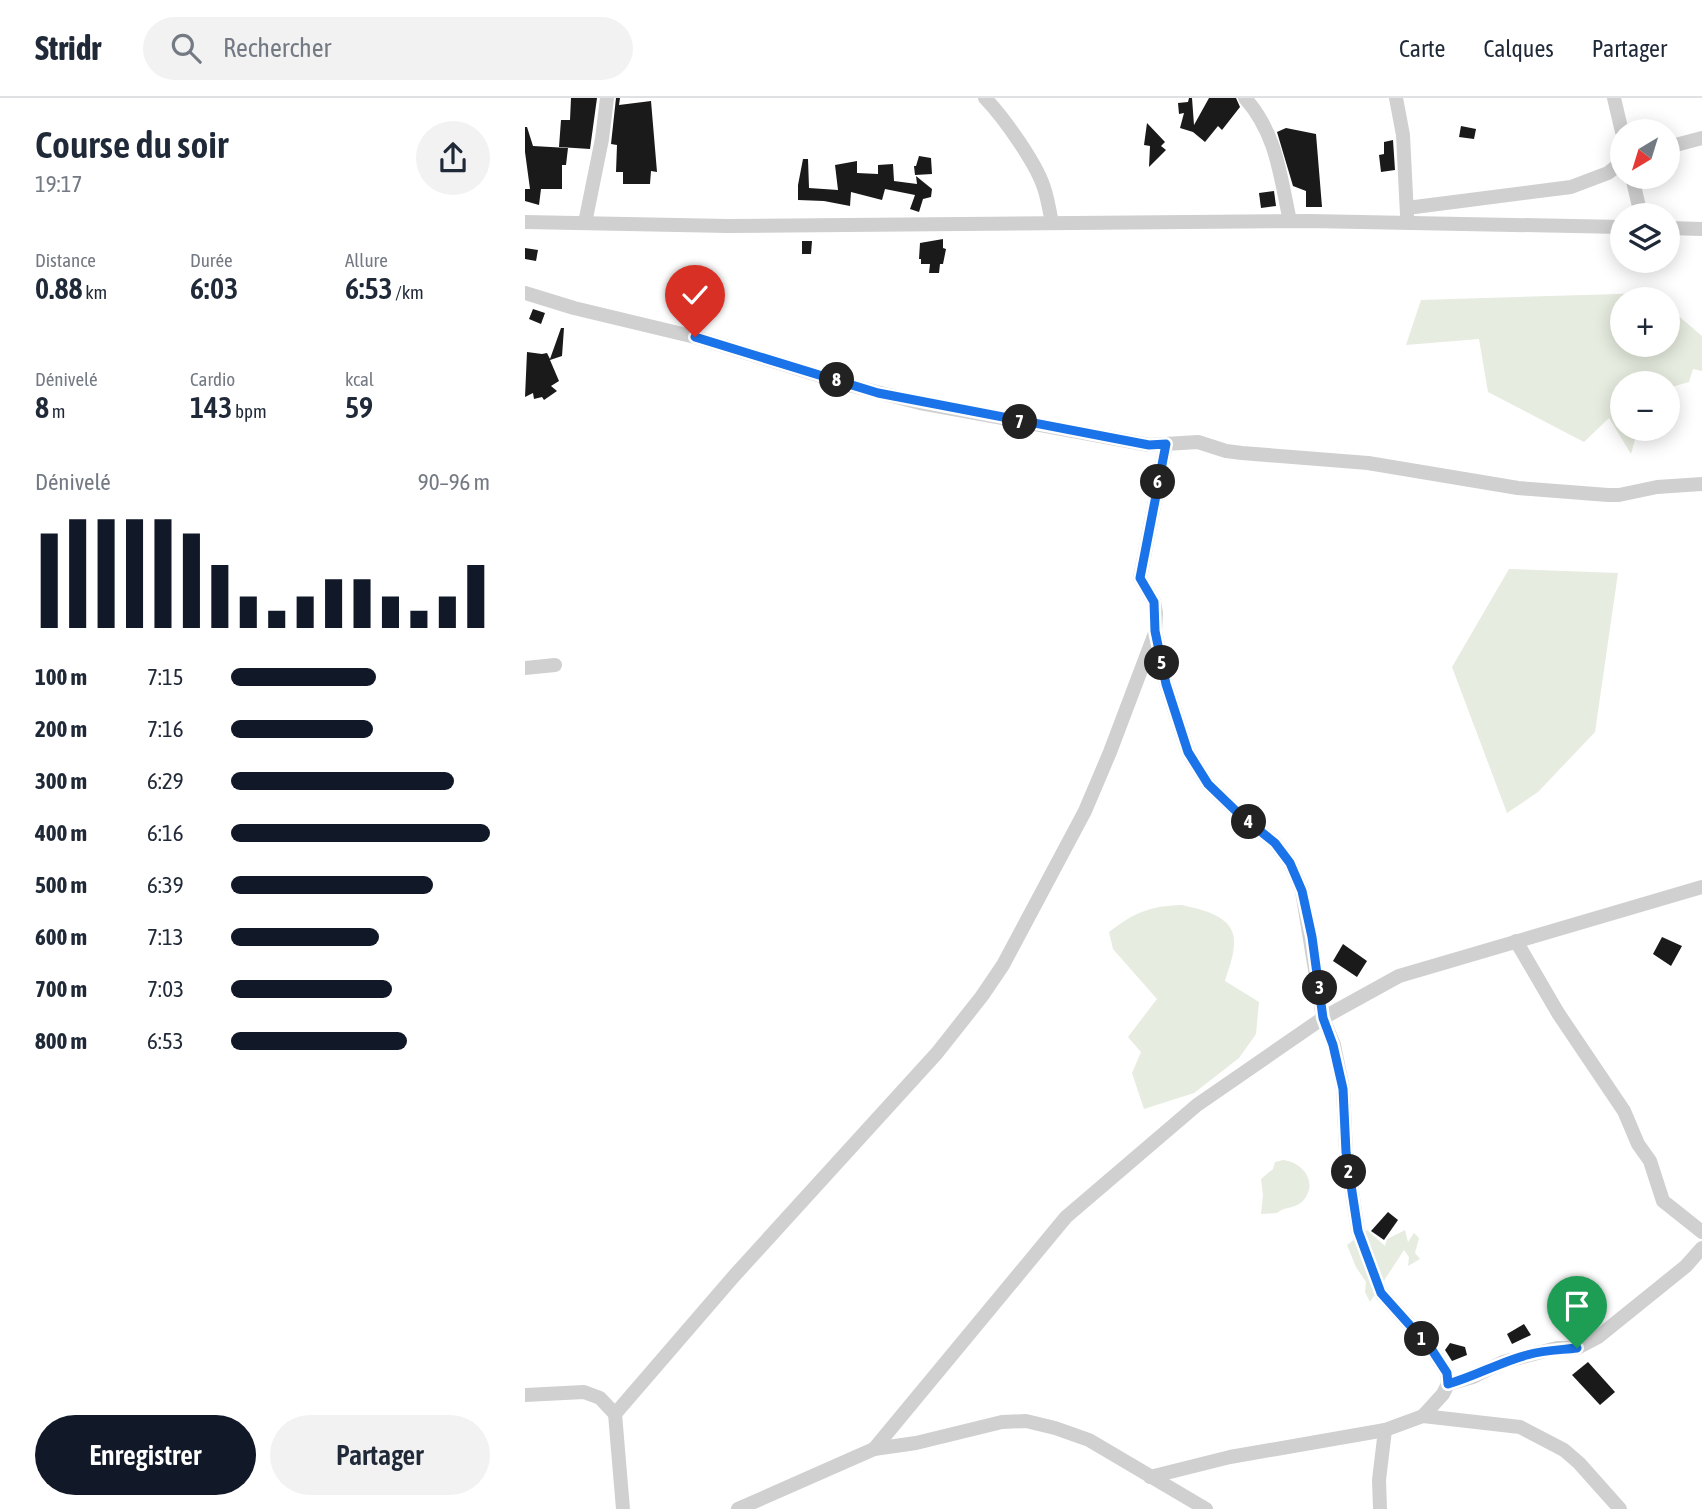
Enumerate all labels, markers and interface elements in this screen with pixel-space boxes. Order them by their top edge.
search box [143,17,633,80]
text: Stridr [35,29,101,67]
icon: search [167,29,205,67]
text: Rechercher [223,33,331,63]
text: Carte [1399,35,1445,62]
text: Calques [1483,35,1554,62]
text: Partager [1592,35,1667,62]
north arrow [1610,119,1680,189]
map controls [1610,119,1680,441]
button: share [416,121,490,195]
text: Course du soir [35,123,228,166]
text: 19:17 [35,171,82,197]
button: layers [1610,203,1680,273]
text: Distance [35,249,96,271]
text: Durée [190,249,233,271]
text: Allure [345,249,388,271]
pin [665,265,725,337]
text: 0.88 [35,271,83,305]
text: 6:03 [190,271,238,305]
text: 6:53 [345,271,393,305]
icon: check [676,276,714,314]
text: km [83,281,107,303]
text: /km [393,281,424,303]
button: + [1610,287,1680,357]
pin: 8 [819,362,855,398]
text: Dénivelé [35,368,98,390]
text: Cardio [190,368,235,390]
text: kcal [345,368,374,390]
text: 8 [832,368,841,390]
button: − [1610,371,1680,441]
text: 8 [35,390,49,424]
text: 143 [190,390,232,424]
text: 59 [345,390,373,424]
text: m [49,400,65,422]
text: bpm [232,400,267,422]
pin: 7 [1002,404,1037,440]
text: 7 [1015,410,1024,432]
pin: 6 [1141,464,1175,500]
text: Dénivelé [35,469,111,495]
text: 90–96 m [418,469,490,495]
text: 6 [1153,470,1162,492]
pin: 5 [1145,646,1179,680]
text: 5 [1157,651,1166,673]
text: 100 m [35,664,87,690]
text: 7:15 [147,664,184,690]
text: 200 m [35,716,87,742]
text: 7:16 [147,716,184,742]
text: 300 m [35,768,87,794]
text: 6:29 [147,768,184,794]
pin: 4 [1231,804,1267,840]
text: 4 [1244,810,1253,832]
text: 400 m [35,820,87,846]
text: 6:16 [147,820,184,846]
text: 500 m [35,872,87,898]
text: 6:39 [147,872,184,898]
text: 600 m [35,924,87,950]
text: 7:13 [147,924,184,950]
pin: 3 [1303,970,1337,1006]
text: 700 m [35,976,87,1002]
text: 7:03 [147,976,184,1002]
text: 3 [1315,976,1324,998]
text: 800 m [35,1028,87,1054]
text: 6:53 [147,1028,184,1054]
pin: 2 [1331,1154,1367,1190]
text: 2 [1344,1160,1353,1182]
pin [1547,1276,1607,1348]
icon: arrive [1558,1287,1596,1325]
pin: 1 [1405,1322,1439,1356]
text: 1 [1417,1327,1426,1349]
button: Enregistrer [35,1415,256,1495]
button: Partager [270,1415,490,1495]

